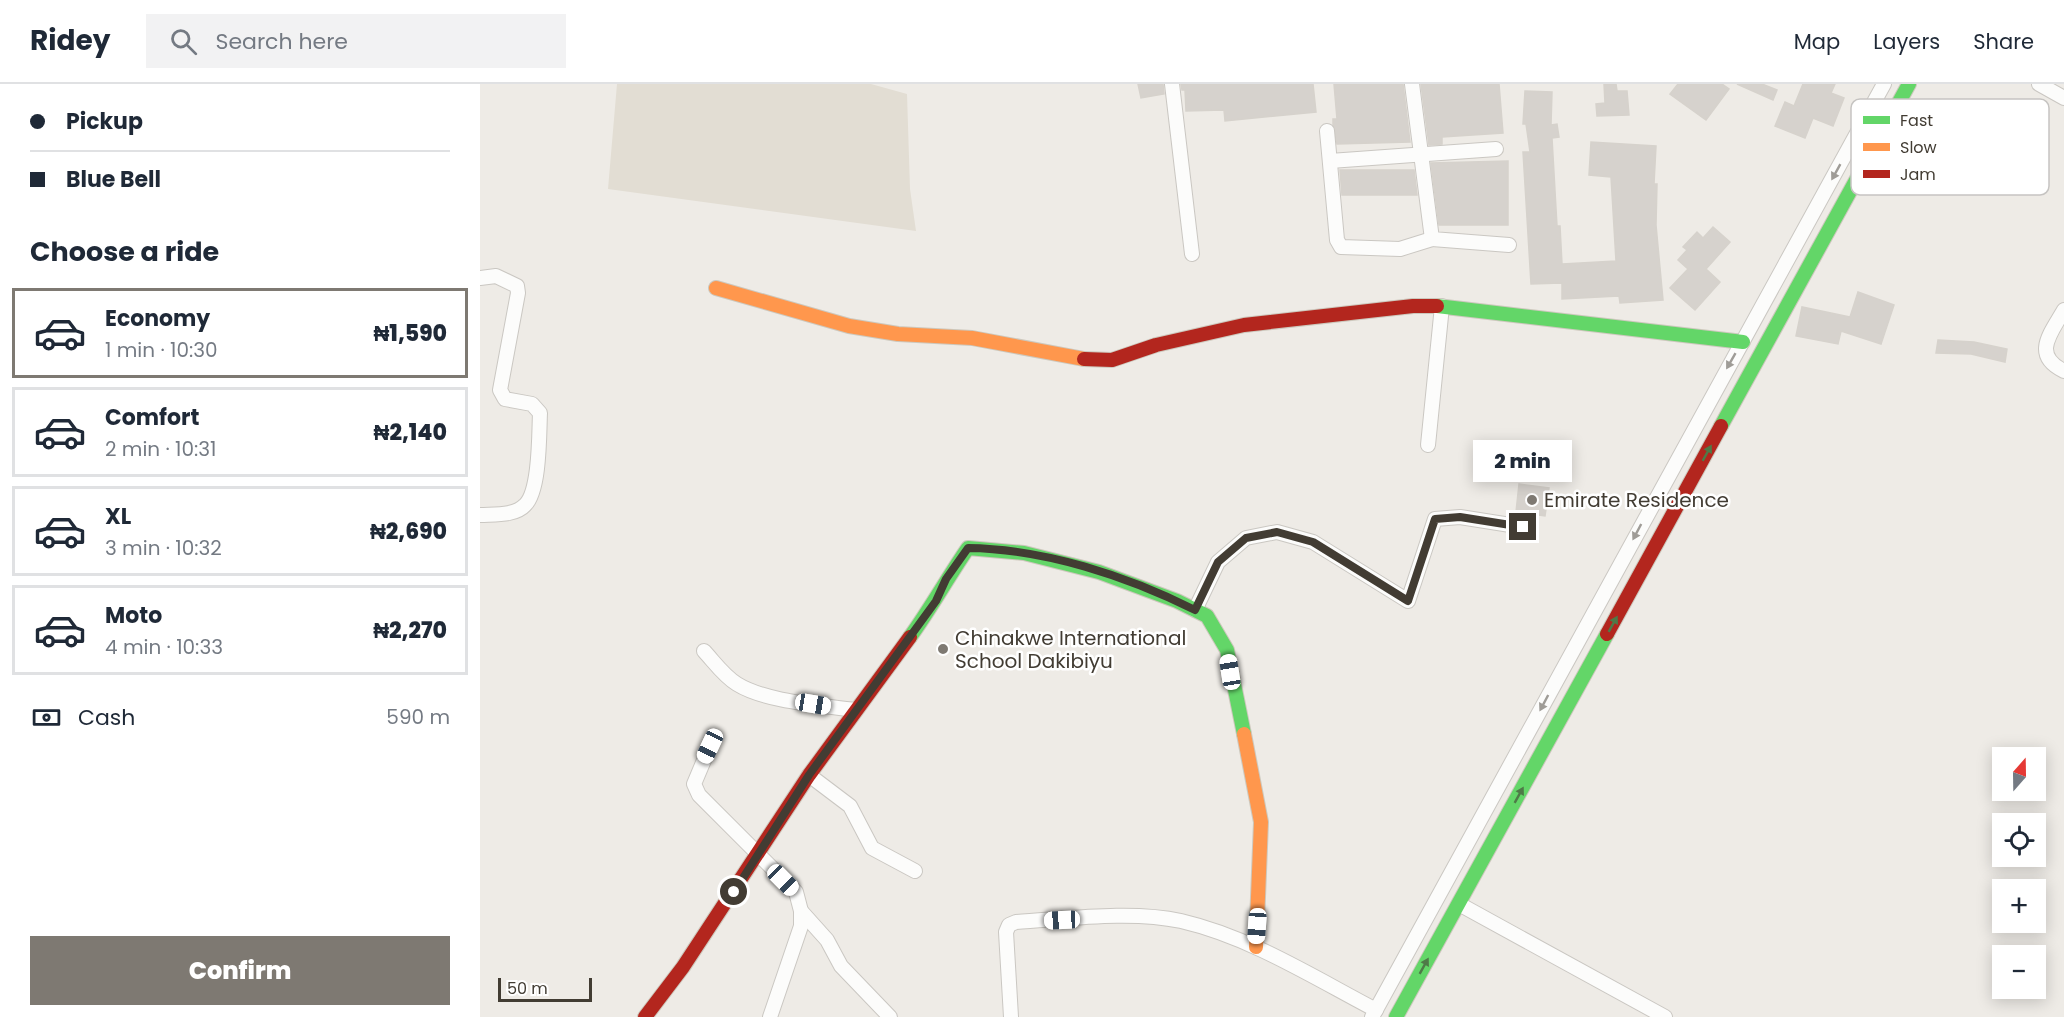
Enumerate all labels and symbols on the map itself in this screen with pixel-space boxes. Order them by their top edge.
legend [1851,99,2049,195]
text: Fast [1900,109,1933,132]
text: Slow [1900,136,1937,159]
text: Jam [1900,163,1936,186]
one-way arrow [1831,164,1841,181]
one-way arrow [1726,353,1737,369]
callout: 2 min [1474,440,1572,482]
one-way arrow [1702,445,1712,462]
place label: Emirate Residence [1544,486,1729,514]
marker: Emirate Residence [1525,493,1539,507]
route end [1509,513,1536,540]
one-way arrow [1632,524,1642,541]
one-way arrow [1608,615,1618,632]
place label: Chinakwe International School Dakibiyu [955,624,1186,675]
marker: Chinakwe International School Dakibiyu [936,642,950,656]
car [1218,653,1242,691]
car [794,692,832,716]
one-way arrow [1539,695,1549,712]
car [694,726,726,766]
north arrow [1992,747,2046,801]
one-way arrow [1513,787,1524,803]
car [764,861,802,899]
route start [720,878,747,905]
car [1247,907,1267,945]
car [1044,910,1080,930]
one-way arrow [1419,957,1429,974]
scale bar [498,975,592,1002]

